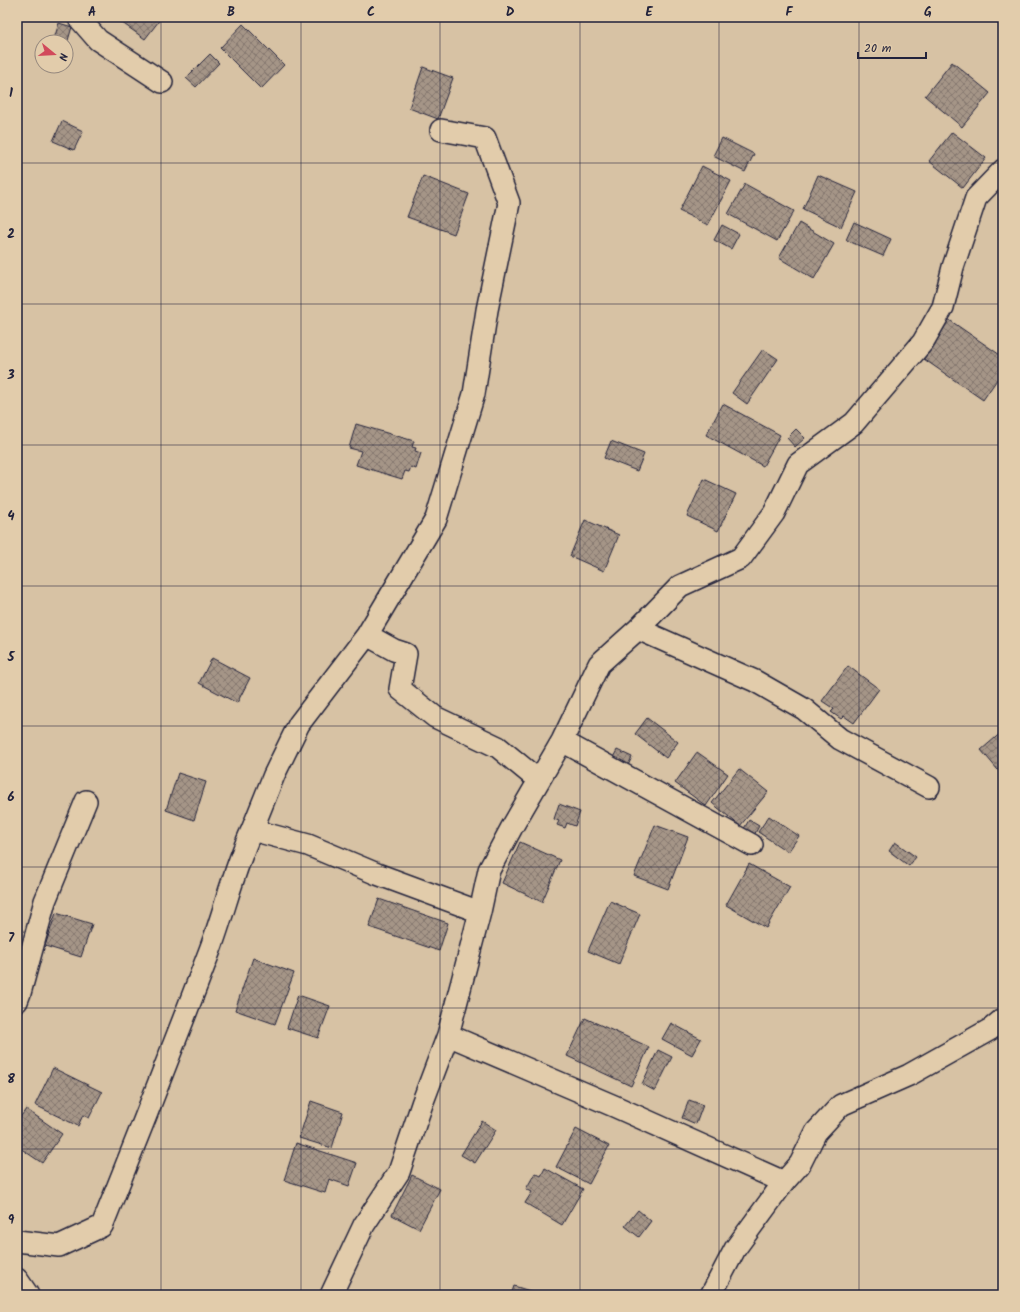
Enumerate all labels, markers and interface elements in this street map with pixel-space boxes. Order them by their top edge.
text: A [88,2,96,23]
text: B [227,2,235,23]
text: C [367,2,375,23]
text: D [506,2,515,23]
text: E [645,2,653,23]
text: F [785,2,793,23]
text: G [924,2,932,23]
north arrow [34,34,74,74]
scale bar [858,34,926,60]
text: 20 m [864,39,892,58]
text: N [53,51,72,63]
text: 1 [9,83,13,104]
text: 2 [7,224,15,245]
text: 3 [6,365,15,386]
text: 4 [7,506,15,527]
text: 5 [7,647,16,668]
text: 6 [7,787,15,808]
text: 7 [8,928,15,949]
text: 8 [7,1069,15,1090]
text: 9 [8,1210,15,1231]

